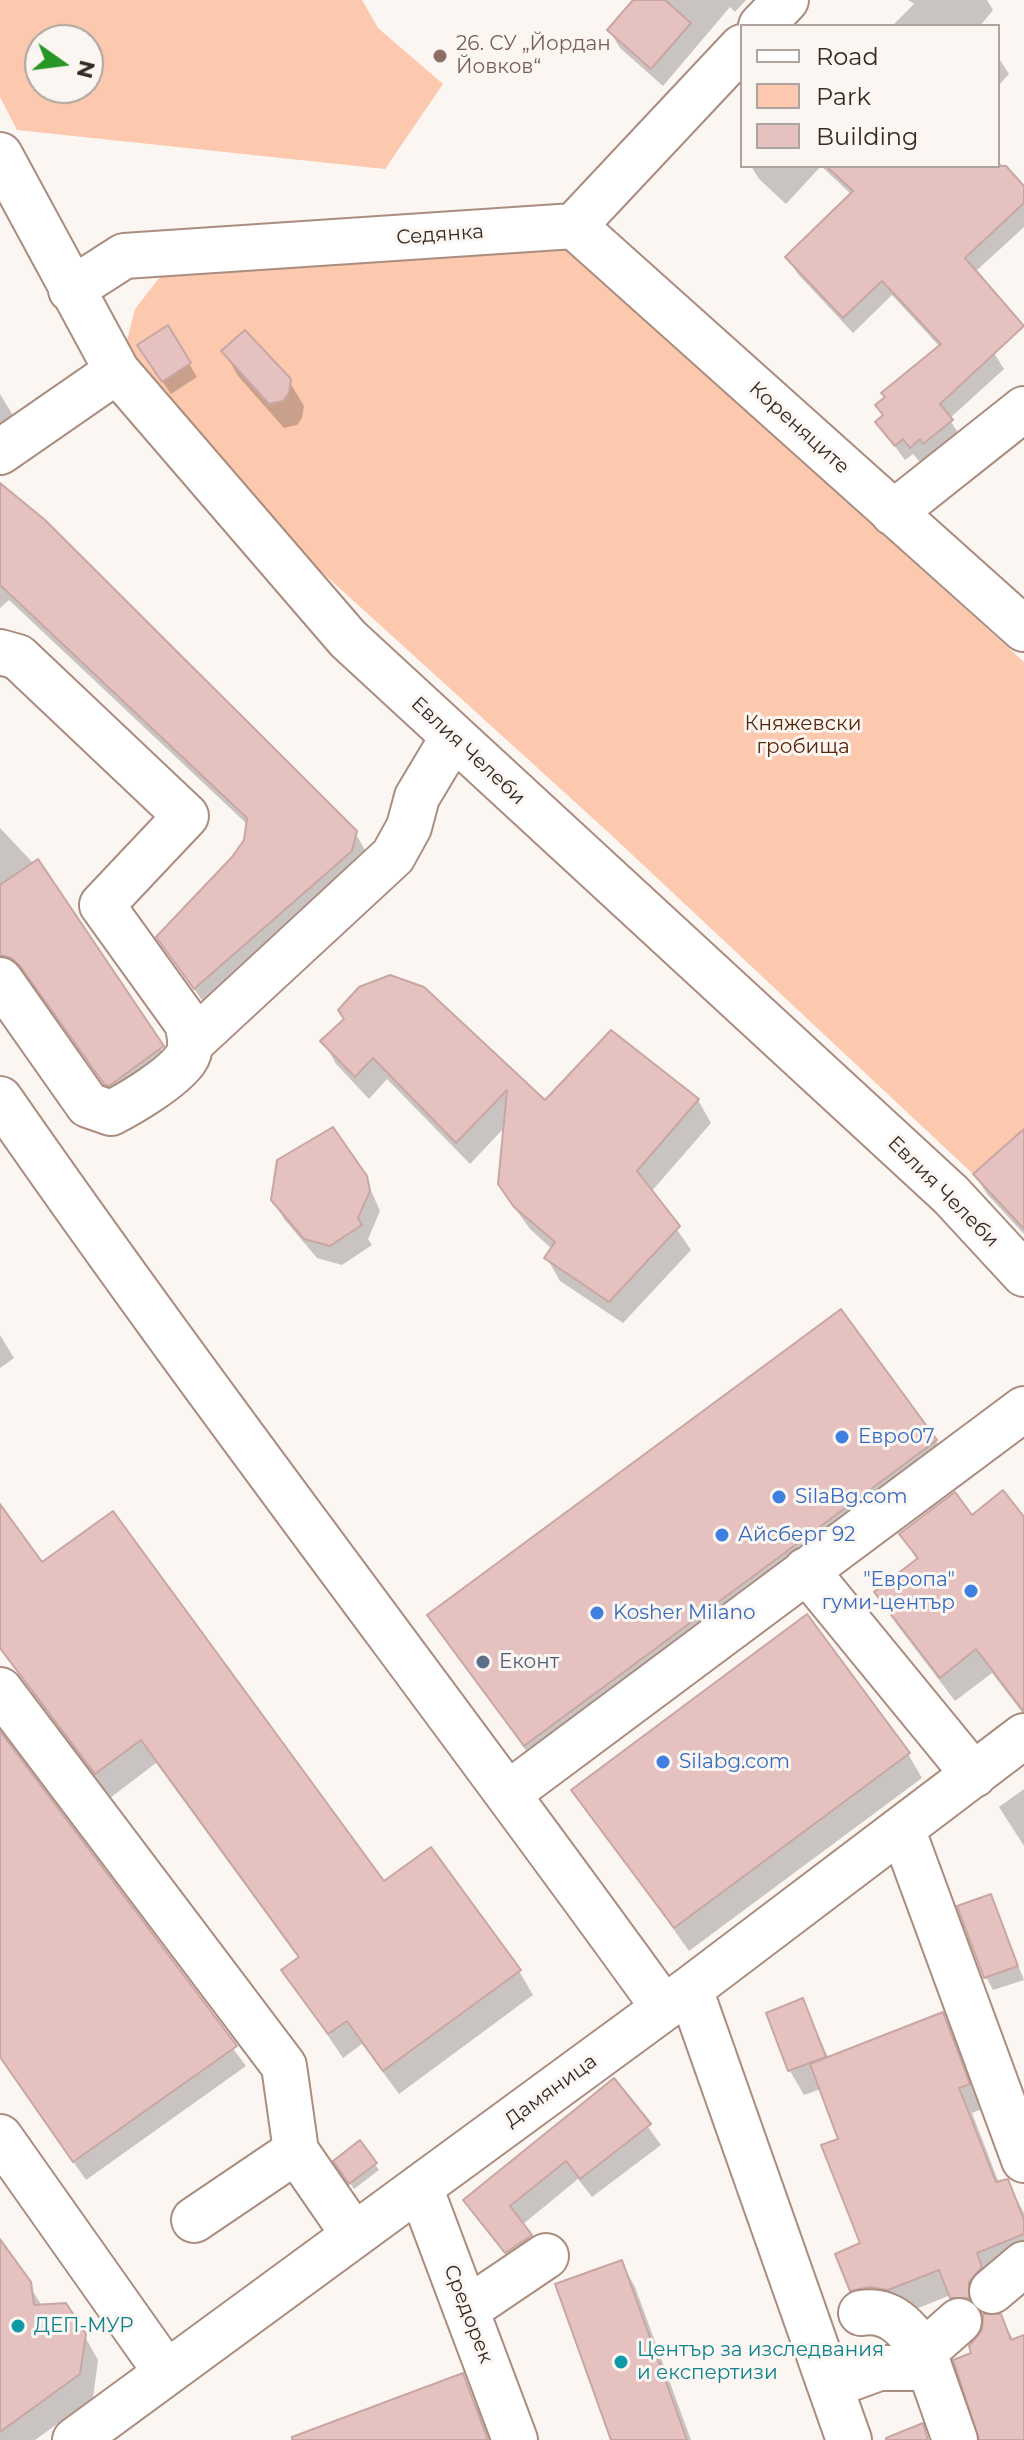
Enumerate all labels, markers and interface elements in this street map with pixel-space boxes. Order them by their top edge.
north arrow [24,24,104,104]
legend [740,24,1000,168]
place label: 26. СУ „Йордан Йовков“ [456,32,611,79]
text: Road [816,42,879,71]
marker: 26. СУ „Йордан Йовков“ [431,47,449,65]
text: N [71,58,101,81]
text: Park [816,82,871,111]
text: Building [816,122,919,151]
street label: Седянка [395,220,485,250]
street label: Кореняците [744,377,854,479]
street label: Евлия Челеби [406,692,530,810]
park label: Княжевски гробища [745,712,861,759]
street label: Евлия Челеби [882,1131,1004,1253]
place label: Евро07 [858,1425,935,1449]
marker: Евро07 [833,1428,851,1446]
place label: SilaBg.com [795,1485,907,1509]
marker: SilaBg.com [770,1488,788,1506]
place label: Айсберг 92 [738,1523,855,1547]
marker: Айсберг 92 [713,1526,731,1544]
place label: "Европа" гуми-център [822,1568,955,1615]
marker: "Европа" гуми-център [962,1582,980,1600]
place label: Kosher Milano [613,1601,756,1625]
marker: Kosher Milano [588,1604,606,1622]
place label: Еконт [499,1650,559,1674]
marker: Еконт [474,1653,492,1671]
place label: Silabg.com [679,1750,790,1774]
marker: Silabg.com [654,1753,672,1771]
street label: Дамяница [500,2050,602,2132]
street label: Средорек [438,2261,498,2367]
place label: ДЕП-МУР [34,2314,134,2338]
marker: ДЕП-МУР [9,2317,27,2335]
place label: Център за изследвания и експертизи [637,2338,884,2385]
marker: Център за изследвания и експертизи [612,2353,630,2371]

